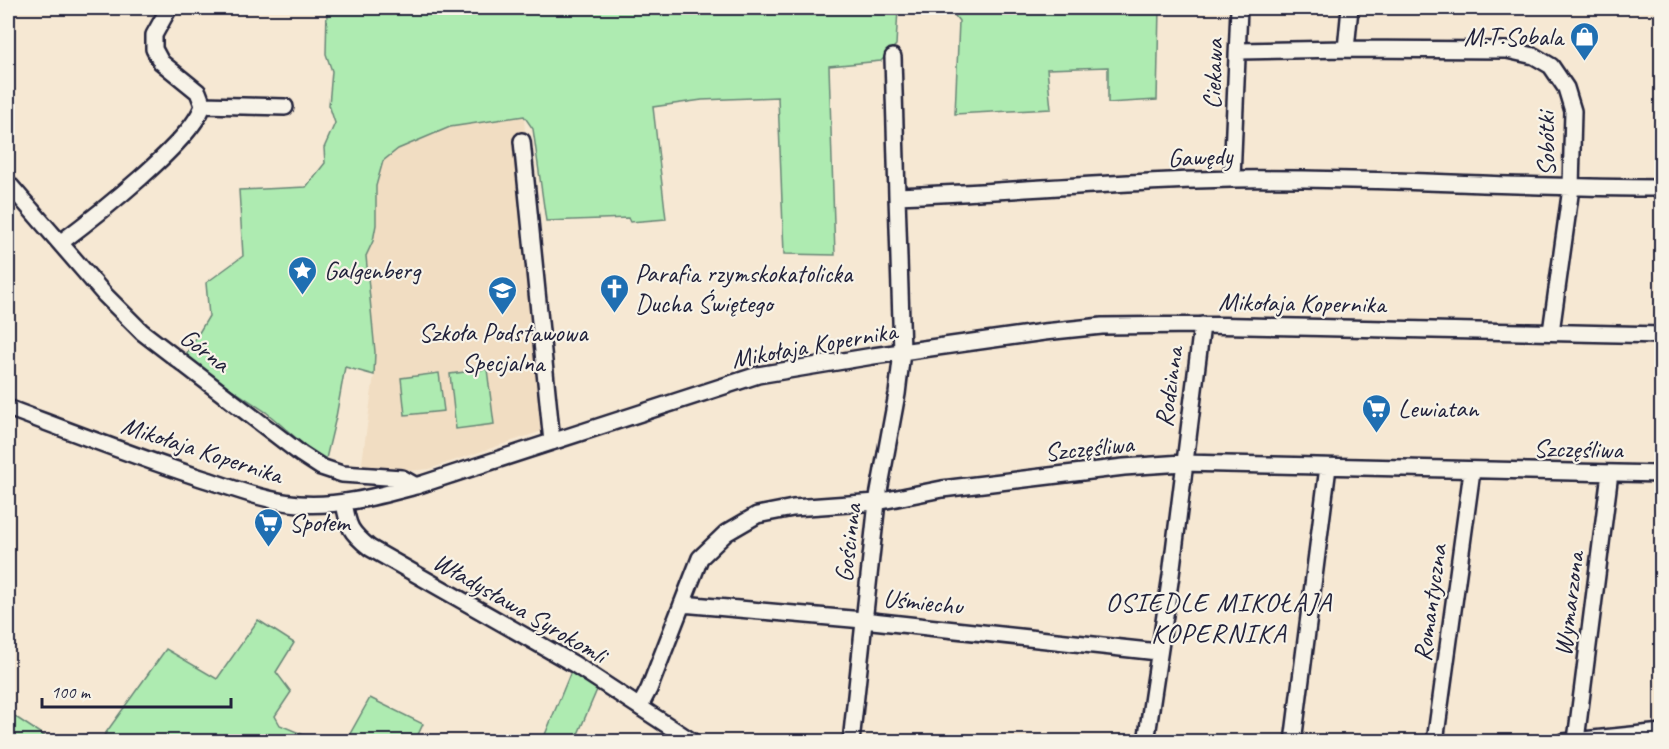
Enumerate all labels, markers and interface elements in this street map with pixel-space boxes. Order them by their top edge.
place label: M.T.Sobala [1464,20,1565,53]
shop icon: M.T.Sobala [1568,20,1600,62]
street label: Ciekawa [1195,37,1231,110]
street label: Sobótki [1529,108,1563,177]
street label: Gawędy [1167,139,1235,175]
place icon: Galgenberg [287,254,319,296]
place label: Galgenberg [324,254,422,287]
place label: Parafia rzymskokatolicka Ducha Świętego [635,257,854,320]
church icon: Parafia rzymskokatolicka Ducha Świętego [598,272,630,314]
school or university icon: Szkoła Podstawowa Specjalna [487,274,519,316]
street label: Mikołaja Kopernika [1218,285,1388,321]
street label: Mikołaja Kopernika [729,314,901,376]
place label: Szkoła Podstawowa Specjalna [419,316,589,379]
street label: Górna [173,320,238,380]
street label: Rodzinna [1147,343,1191,429]
supermarket icon: Lewiatan [1361,392,1393,434]
place label: Lewiatan [1398,392,1479,425]
street label: Mikołaja Kopernika [117,408,289,492]
street label: Szczęśliwa [1043,427,1137,469]
street label: Szczęśliwa [1533,432,1624,466]
street label: Gościnna [827,500,869,584]
supermarket icon: Społem [252,506,284,548]
place label: Społem [289,506,352,539]
street label: Romantyczna [1405,541,1455,663]
street label: Władysława Syrokomli [427,545,615,673]
street label: Wymarzona [1546,548,1592,658]
street label: Uśmiechu [882,581,966,623]
district label: OSIEDLE MIKOŁAJA KOPERNIKA [1105,585,1333,650]
scale bar [42,671,231,709]
text: 100 m [51,681,92,703]

